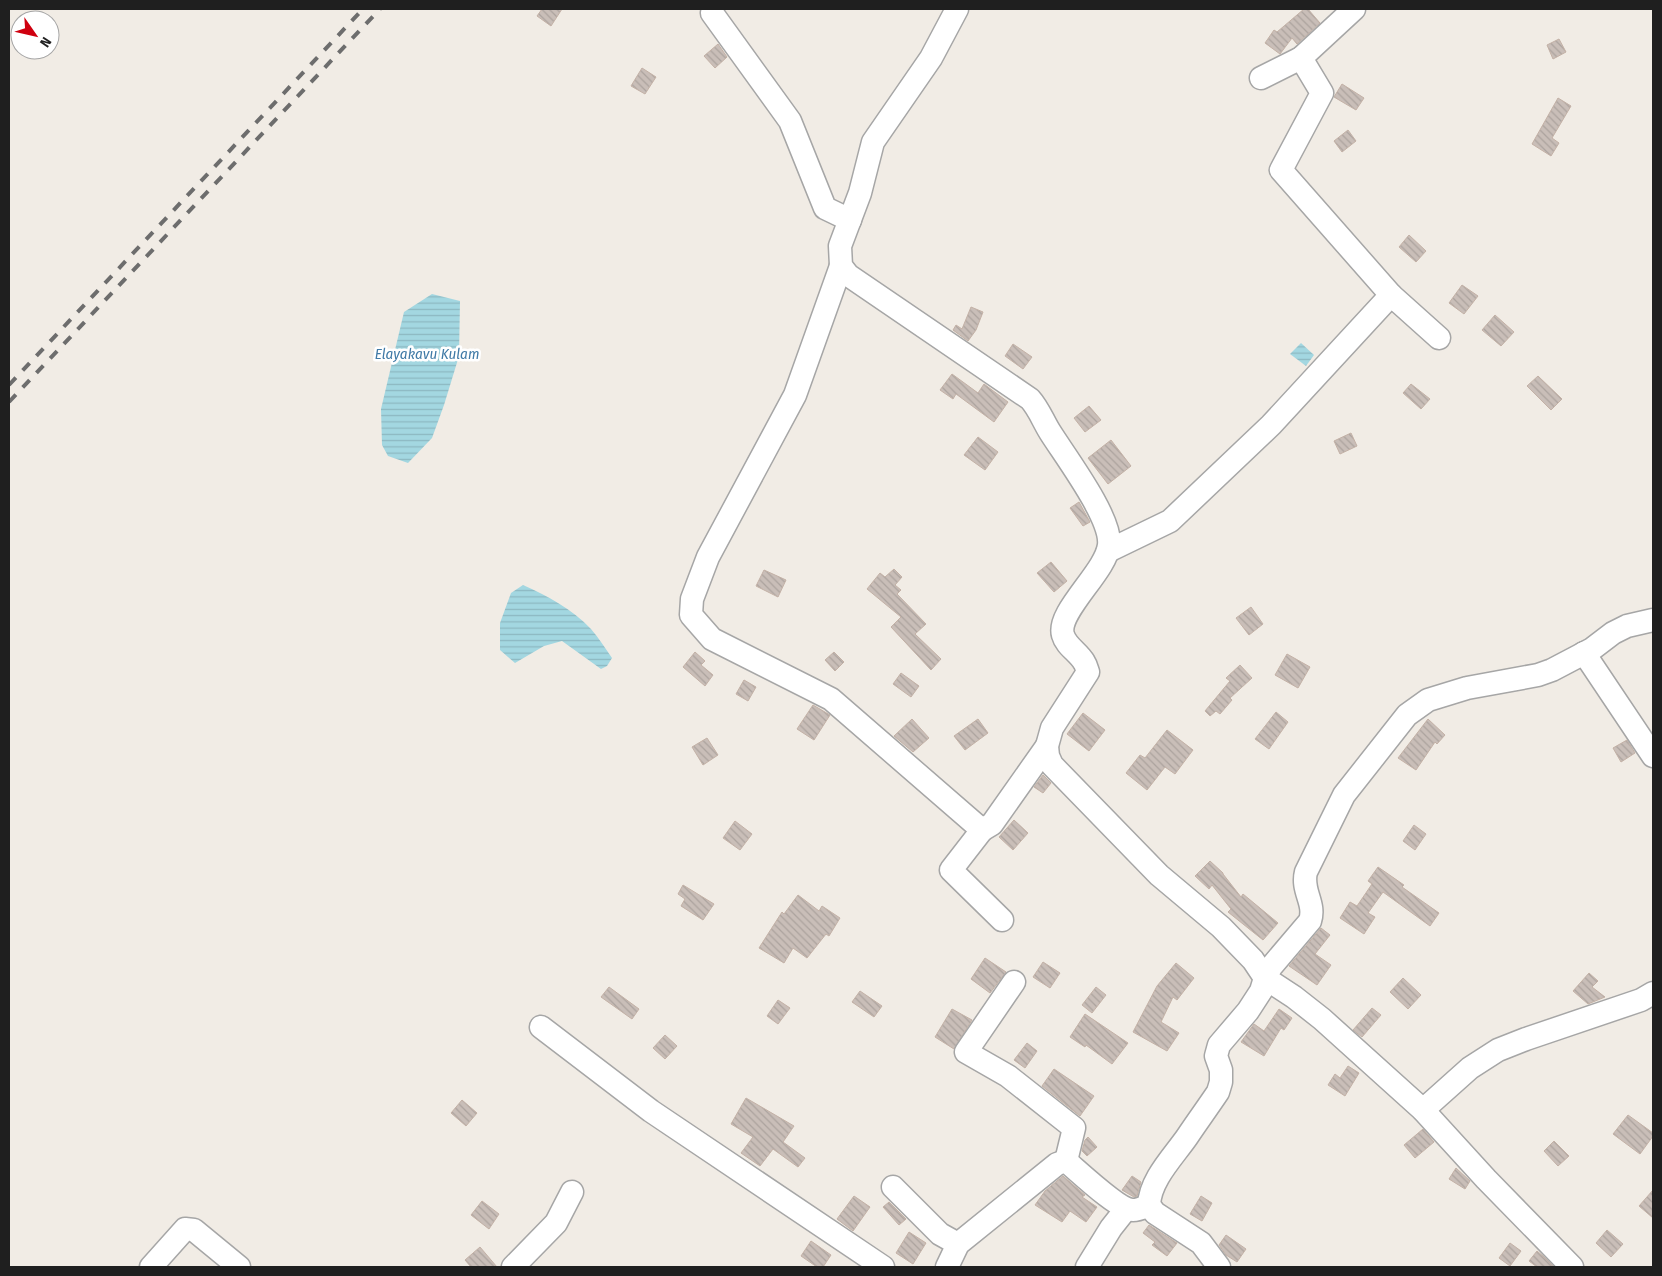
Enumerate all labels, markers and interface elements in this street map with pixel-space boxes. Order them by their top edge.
north arrow [10,10,60,60]
text: N [36,34,55,50]
water label: Elayakavu Kulam [375,345,479,363]

